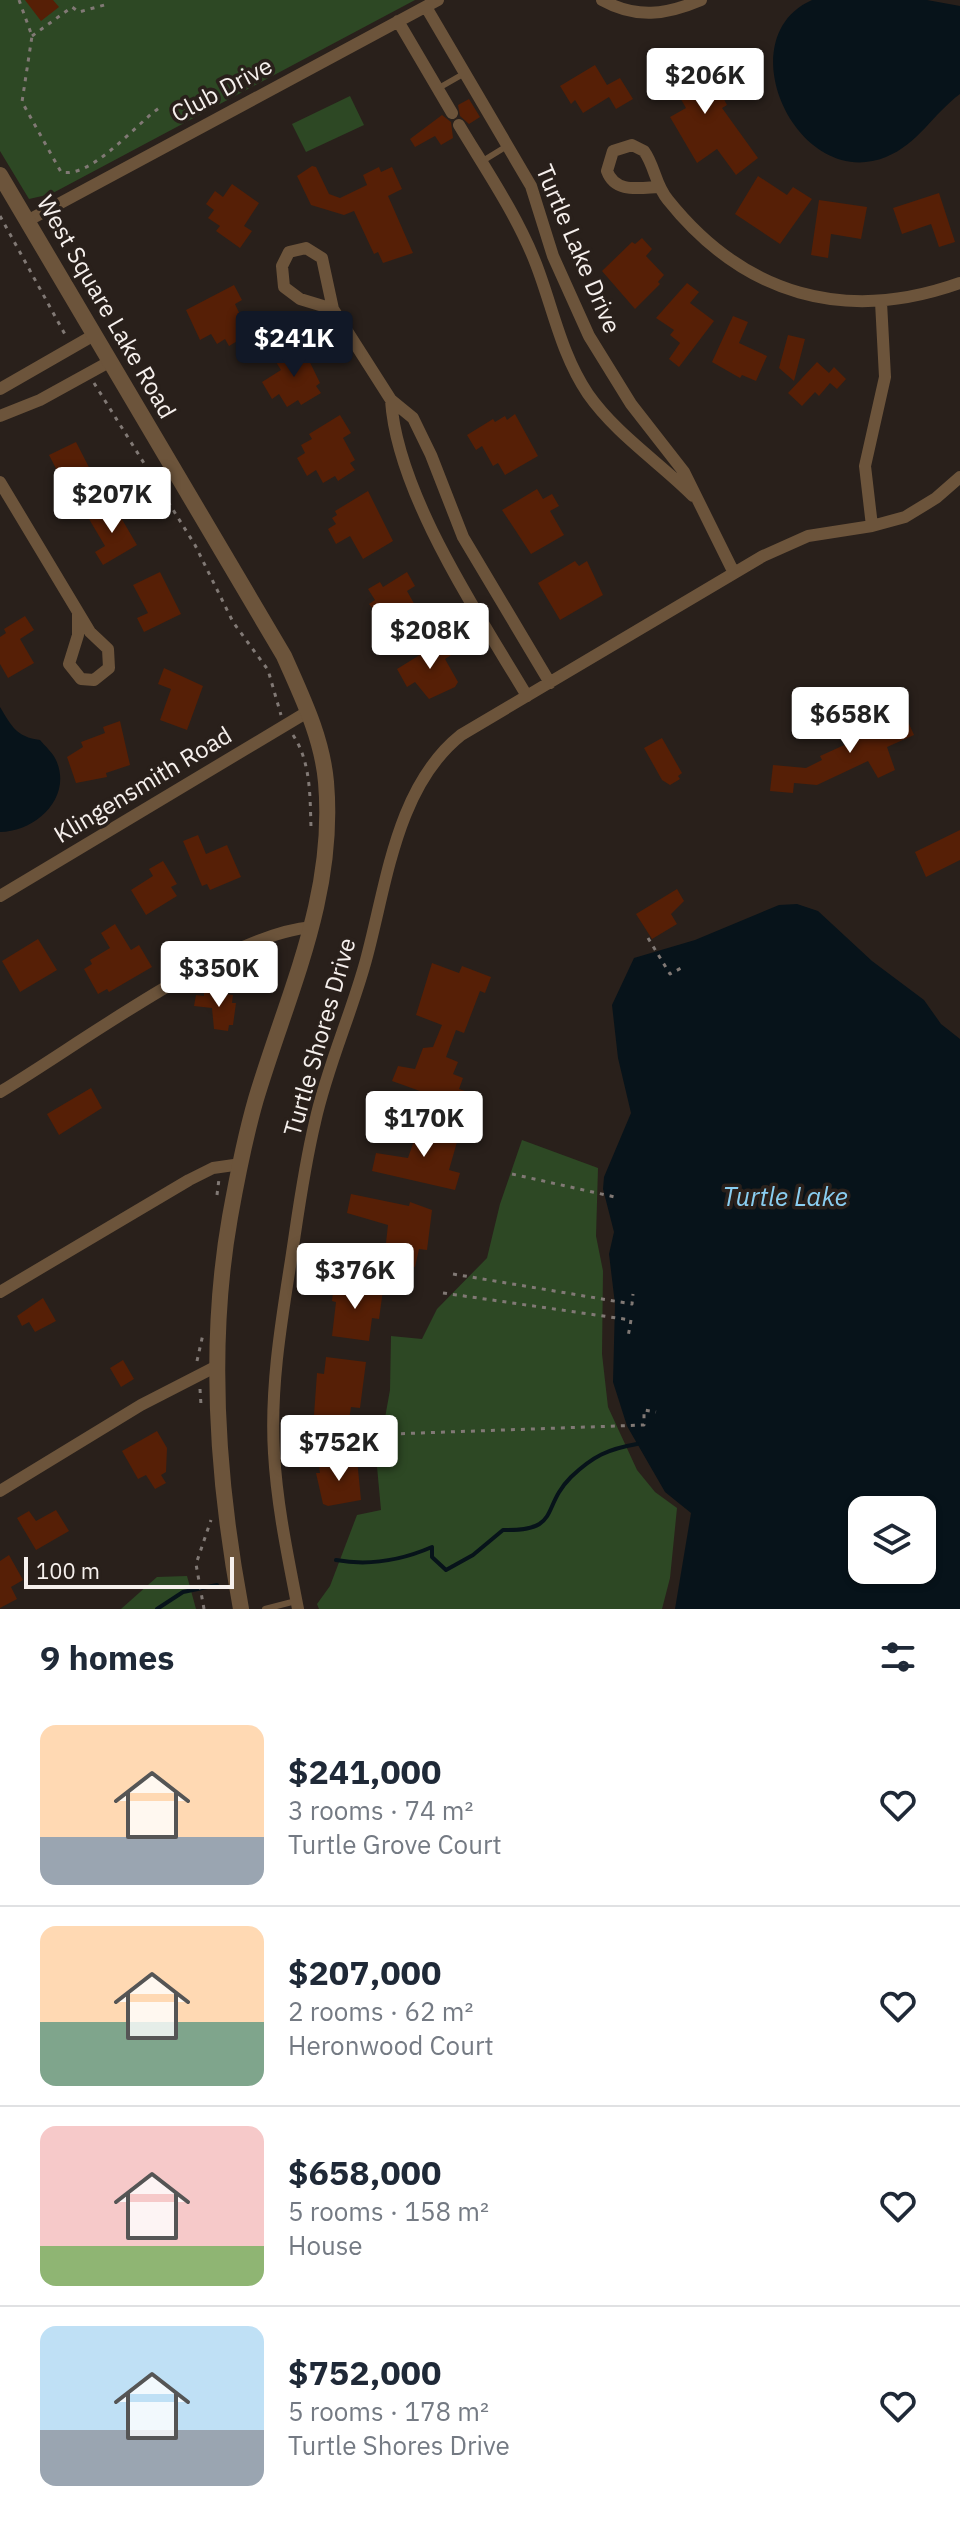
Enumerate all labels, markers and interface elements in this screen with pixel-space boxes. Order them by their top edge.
pin: $206K [649,48,761,116]
street label: Club Drive [165,49,278,129]
text: $206K [665,57,745,91]
street label: Turtle Lake Drive [529,159,629,338]
street label: West Square Lake Road [30,189,184,424]
pin: $241K [238,311,350,379]
text: $241K [254,320,334,354]
pin: $207K [56,467,168,535]
text: $207K [72,476,152,510]
pin: $208K [374,603,486,671]
text: $208K [390,612,470,646]
pin: $658K [794,687,906,755]
text: $658K [810,696,890,730]
street label: Klingensmith Road [48,718,237,850]
street label: Turtle Shores Drive [275,934,363,1140]
pin: $350K [163,941,275,1009]
text: $350K [179,950,259,984]
pin: $170K [368,1091,480,1159]
text: $170K [384,1100,464,1134]
water label: Turtle Lake [722,1179,848,1213]
pin: $376K [299,1243,411,1311]
text: $376K [315,1252,395,1286]
pin: $752K [283,1415,395,1483]
text: $752K [299,1424,379,1458]
map controls [848,1496,936,1584]
button: layers [848,1496,936,1584]
scale bar [24,1553,234,1589]
text: 100 m [36,1556,100,1585]
text: 9 homes [40,1635,175,1679]
icon: filters [876,1635,920,1679]
text: $241,000 [288,1749,441,1793]
icon: home [104,1757,200,1853]
icon: heart [876,1783,920,1827]
text: 3 rooms · 74 m² [288,1793,473,1827]
text: Turtle Grove Court [288,1827,502,1861]
text: $207,000 [288,1950,441,1994]
icon: home [104,1958,200,2054]
icon: heart [876,1984,920,2028]
text: 2 rooms · 62 m² [288,1994,473,2028]
text: Heronwood Court [288,2028,494,2062]
text: $658,000 [288,2150,441,2194]
icon: home [104,2158,200,2254]
icon: heart [876,2184,920,2228]
text: 5 rooms · 158 m² [288,2194,489,2228]
text: House [288,2228,363,2262]
text: $752,000 [288,2350,441,2394]
icon: home [104,2358,200,2454]
icon: heart [876,2384,920,2428]
text: 5 rooms · 178 m² [288,2394,489,2428]
text: Turtle Shores Drive [288,2428,510,2462]

